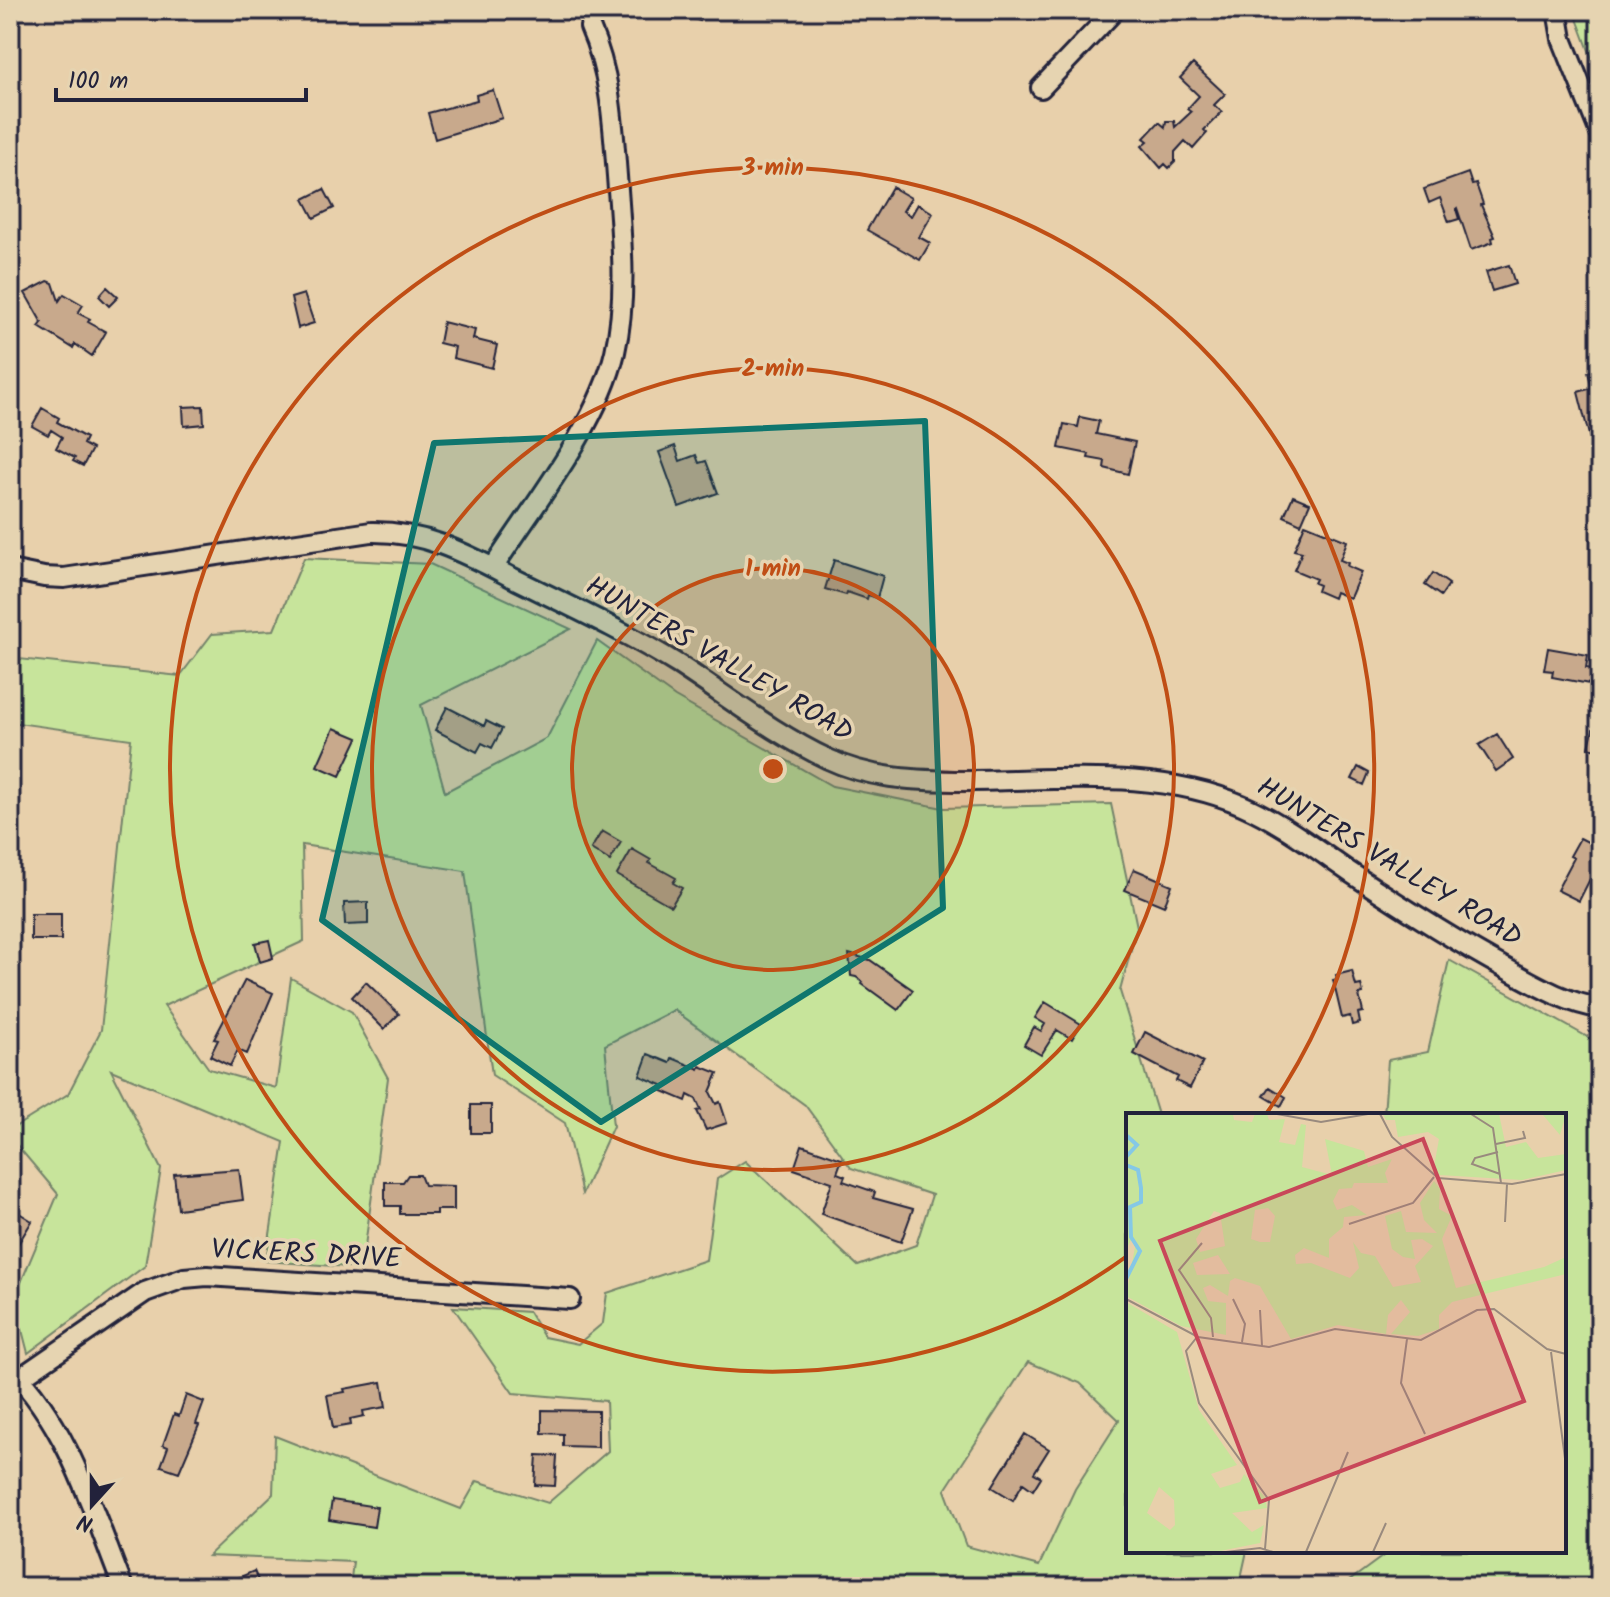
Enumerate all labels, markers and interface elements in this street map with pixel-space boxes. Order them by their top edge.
scale bar [56,52,306,102]
text: 100 m [68,62,128,101]
text: 3 min [741,149,804,188]
text: 2 min [742,350,804,389]
text: 1 min [745,550,801,589]
street label: HUNTERS VALLEY ROAD [577,565,861,755]
centre of rings [759,755,787,783]
street label: HUNTERS VALLEY ROAD [1248,766,1530,960]
inset map [1126,1113,1566,1553]
street label: VICKERS DRIVE [210,1228,403,1282]
north arrow [52,1465,132,1545]
text: N [73,1502,98,1540]

